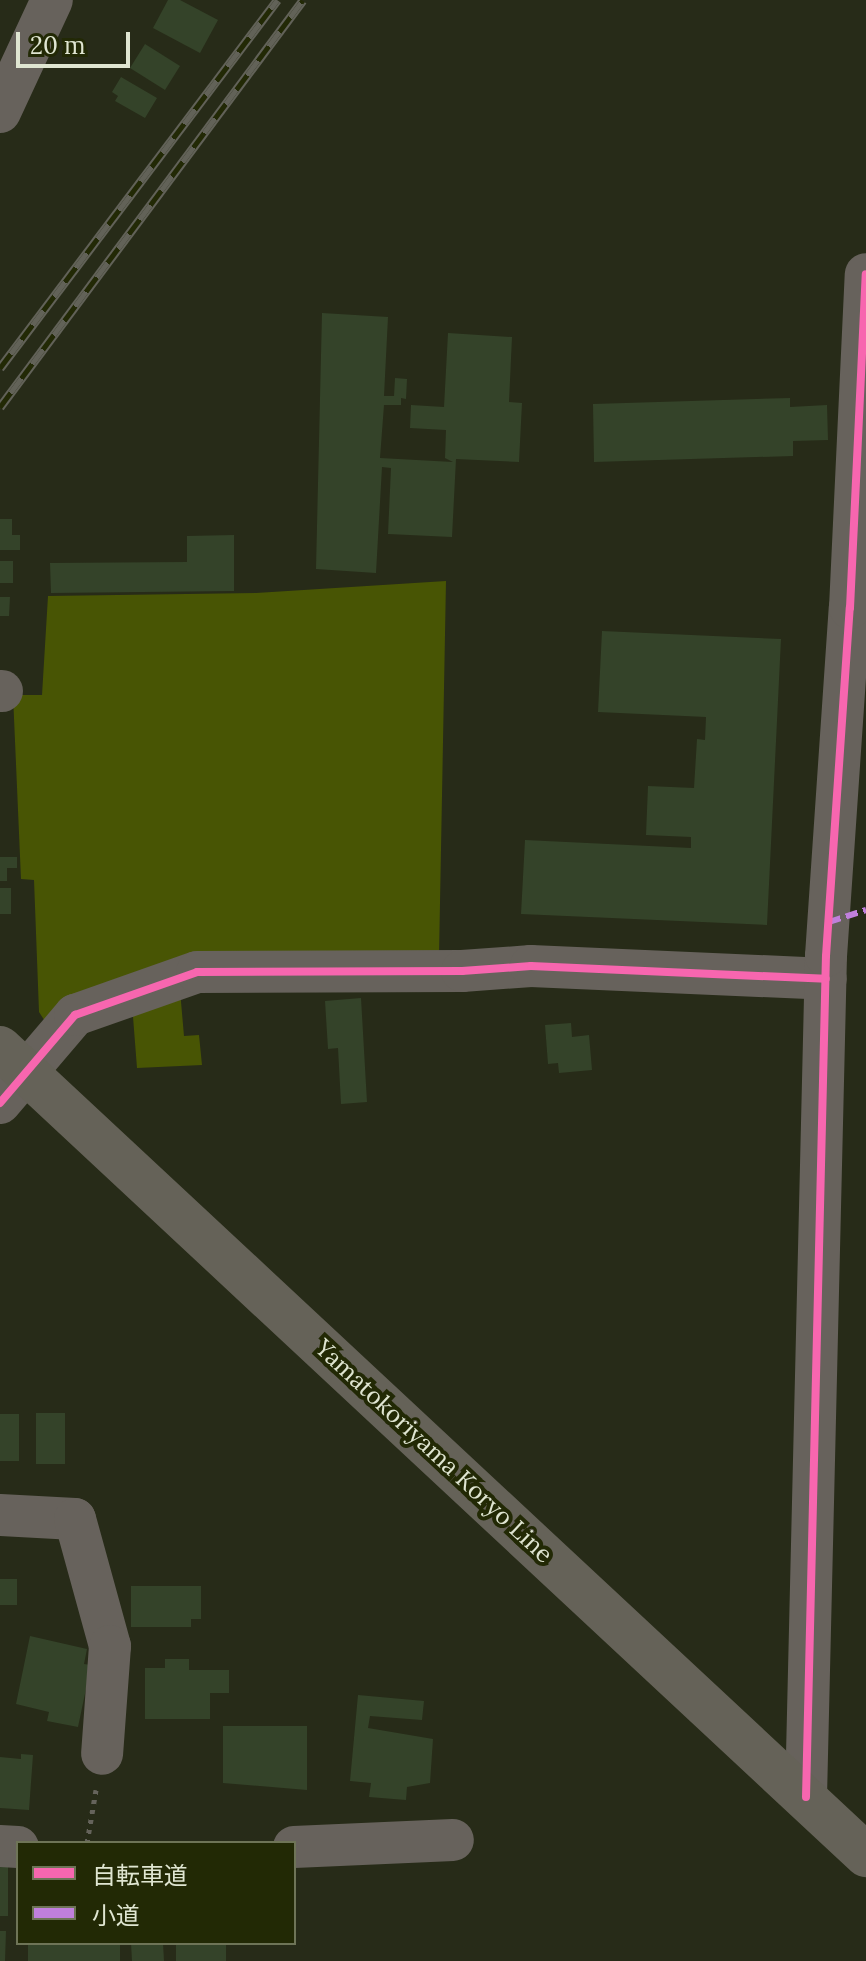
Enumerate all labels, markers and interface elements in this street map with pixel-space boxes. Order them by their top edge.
scale bar [20,16,134,66]
text: 20 m [30,30,86,61]
street label: Yamatokoriyama Koryo Line [309,1333,559,1569]
legend [16,1841,296,1945]
text: 自転車道 [92,1860,188,1891]
text: 小道 [92,1900,140,1931]

